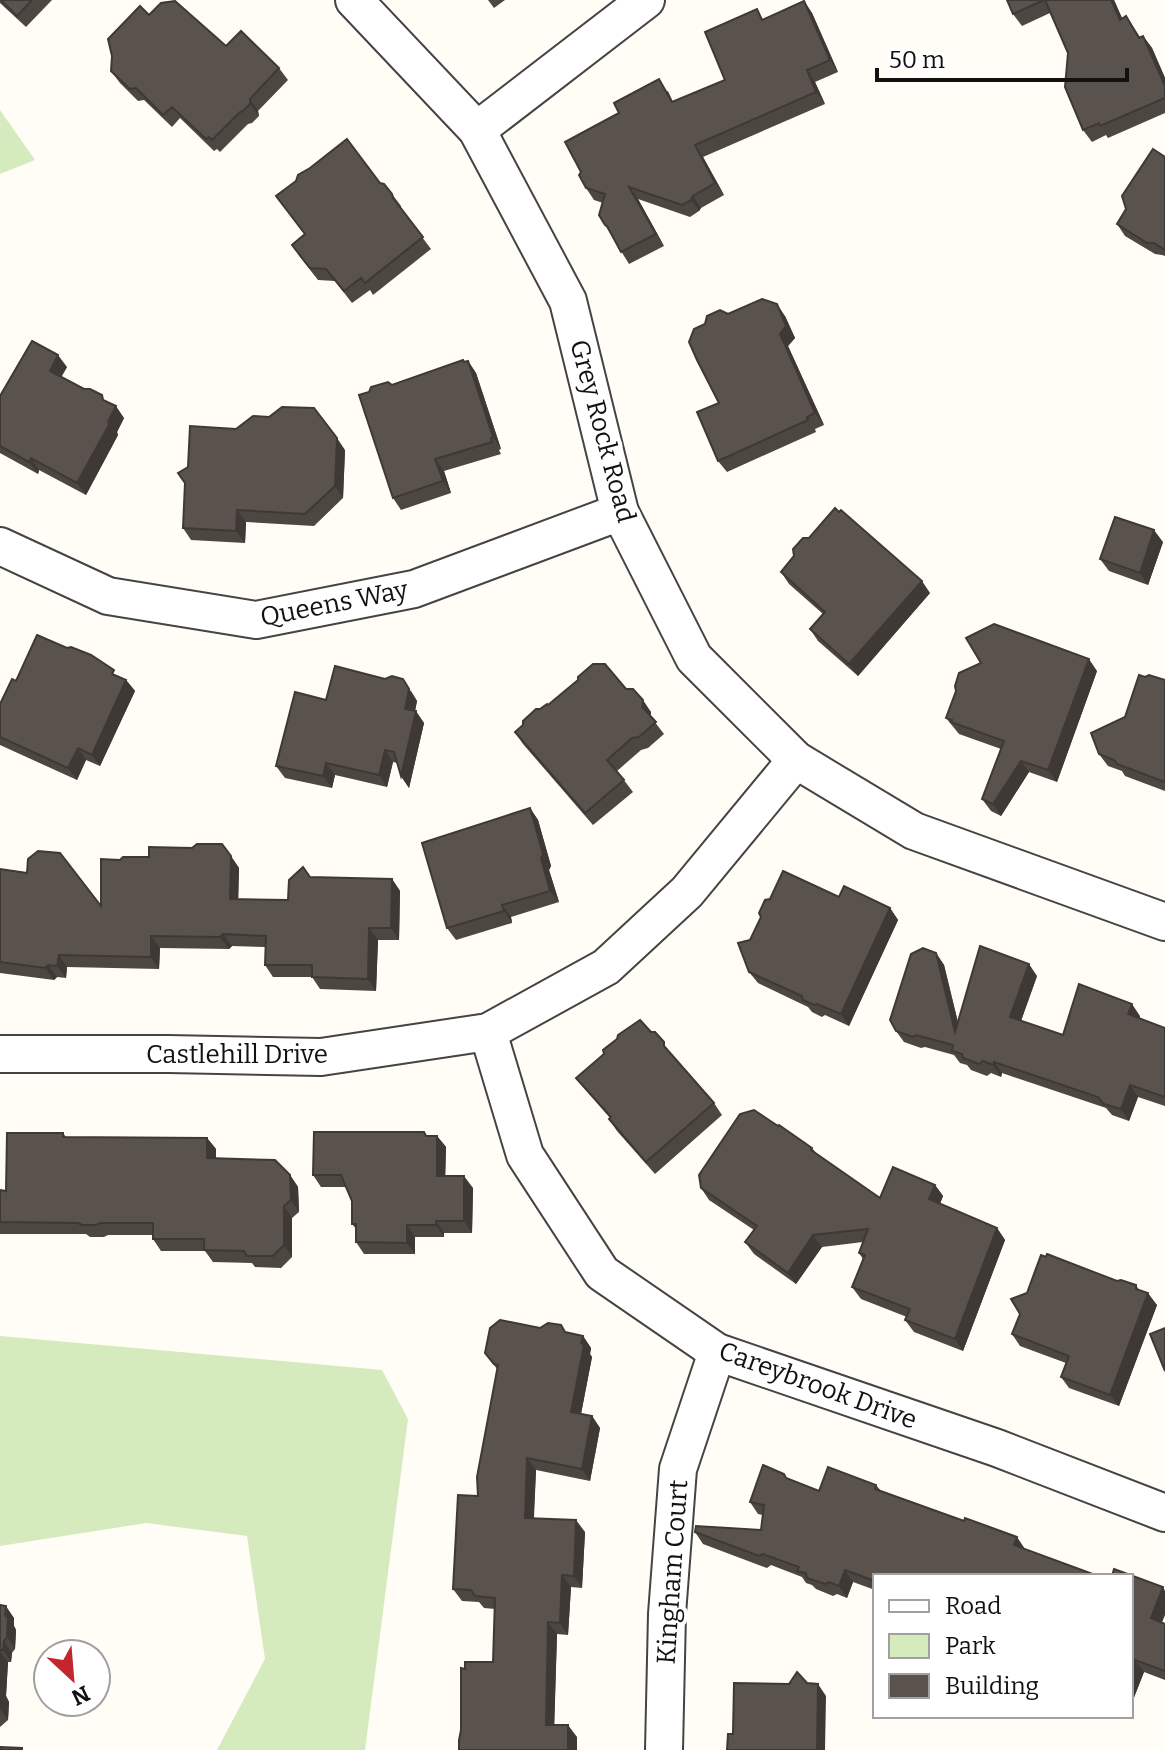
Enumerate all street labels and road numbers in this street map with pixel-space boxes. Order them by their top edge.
street label: Grey Rock Road [563,336,642,526]
street label: Queens Way [258,574,411,633]
street label: Castlehill Drive [146,1039,328,1070]
street label: Careybrook Drive [715,1335,921,1436]
street label: Kingham Court [651,1478,694,1665]

